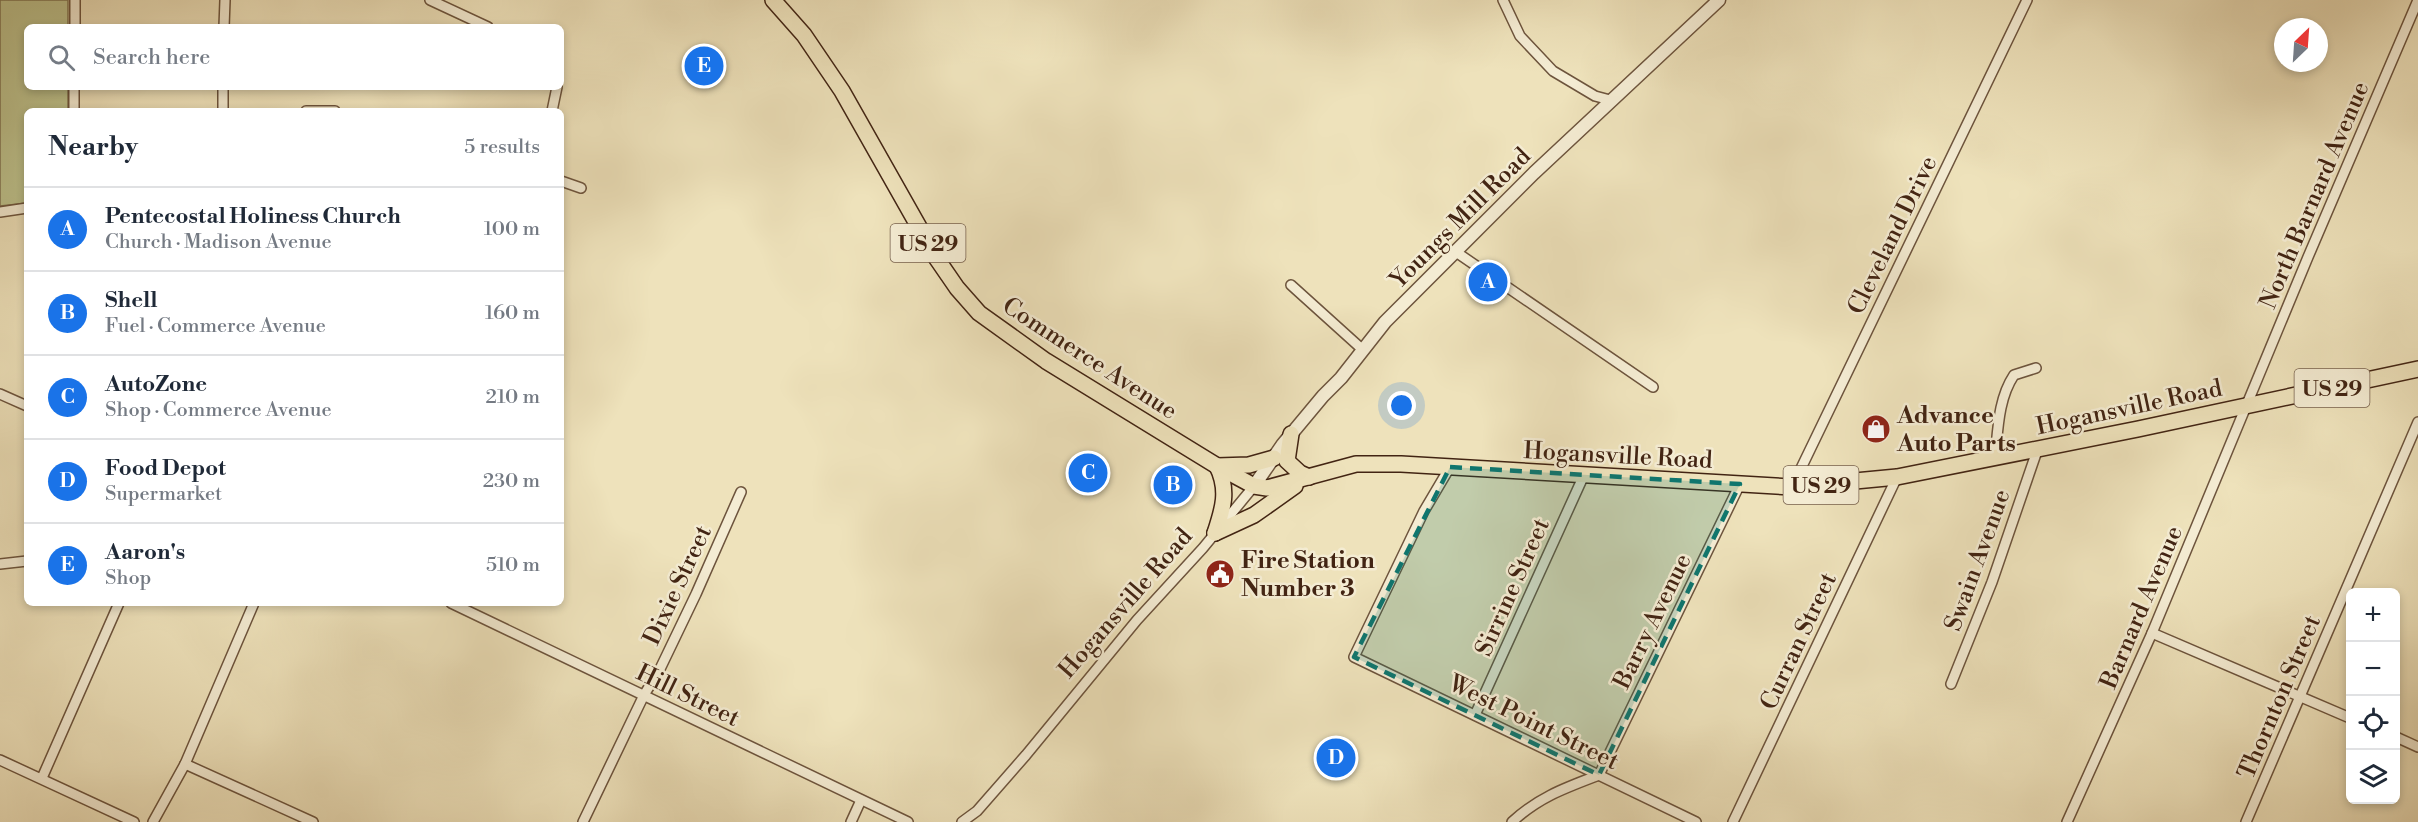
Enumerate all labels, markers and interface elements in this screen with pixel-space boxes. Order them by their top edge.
north arrow [2274,18,2328,72]
search box [24,24,564,90]
icon: search [45,41,78,74]
text: Search here [93,44,210,71]
pin: E [684,44,724,88]
street label: North Barnard Avenue [2253,77,2376,314]
text: Nearby [48,131,138,163]
text: 5 results [464,135,540,160]
street label: Youngs Mill Road [1382,142,1538,297]
street label: Cleveland Drive [1842,151,1944,320]
text: Pentecostal Holiness Church [105,203,401,230]
text: A [60,217,75,242]
text: 100 m [484,217,540,242]
road number: US 29 [890,224,966,262]
text: Church · Madison Avenue [105,230,332,255]
pin: A [1468,260,1508,304]
text: Shell [105,287,157,314]
street label: Commerce Avenue [996,291,1183,427]
text: B [60,301,75,326]
text: 160 m [485,301,540,326]
text: Fuel · Commerce Avenue [105,314,326,339]
road number: US 29 [2294,369,2370,407]
text: AutoZone [105,371,207,398]
street label: Hogansville Road [2033,374,2225,442]
text: C [60,385,75,410]
text: 210 m [485,385,540,410]
your location [1387,391,1416,420]
text: Shop · Commerce Avenue [105,398,332,423]
place label: Advance Auto Parts [1896,401,2016,459]
shop icon: Advance Auto Parts [1860,413,1892,445]
street label: Hogansville Road [1523,436,1714,476]
pin: C [1068,450,1108,496]
text: Food Depot [105,455,226,482]
pin: B [1154,462,1192,508]
road number: US 29 [1784,466,1858,504]
text: D [60,469,75,494]
text: 230 m [483,469,540,494]
text: Supermarket [105,482,222,507]
street label: Swain Avenue [1938,485,2017,635]
street label: Sirrine Street [1469,513,1557,661]
street label: Dixie Street [637,520,719,650]
street label: Barnard Avenue [2094,521,2190,694]
street label: Hogansville Road [1052,522,1199,685]
text: Aaron's [105,539,185,566]
place label: Fire Station Number 3 [1241,546,1375,604]
street label: Barry Avenue [1607,549,1699,695]
text: E [61,553,74,578]
text: 510 m [486,553,540,578]
public building icon: Fire Station Number 3 [1204,558,1236,590]
text: Shop [105,566,151,591]
street label: Curran Street [1754,568,1844,715]
map controls [2346,588,2400,804]
button: + [2346,588,2400,642]
street label: Thornton Street [2232,610,2328,784]
button: − [2346,642,2400,696]
street label: Hill Street [631,658,745,734]
street label: West Point Street [1443,668,1624,777]
button: locate [2346,696,2400,750]
pin: D [1316,736,1356,780]
button: layers [2346,750,2400,804]

